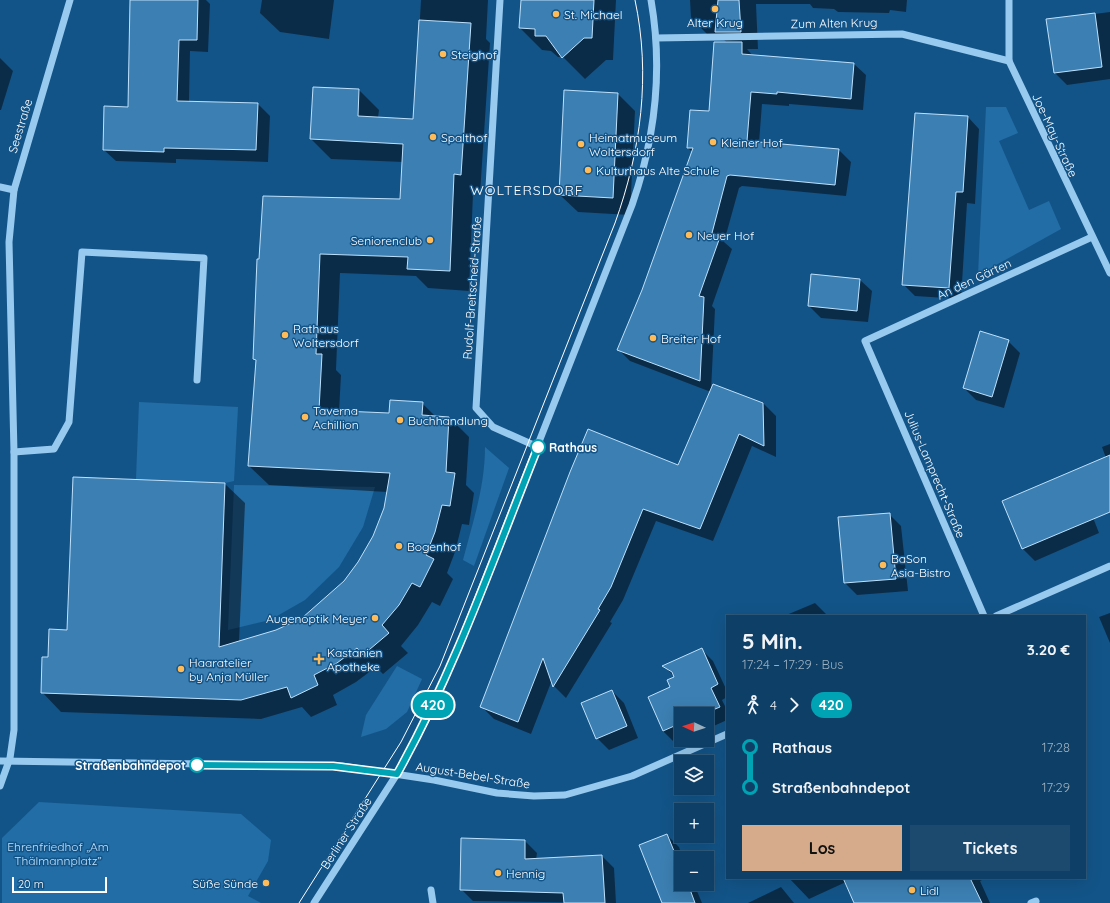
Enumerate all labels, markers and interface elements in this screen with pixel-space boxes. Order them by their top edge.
marker: Alter Krug [710,4,720,14]
place label: St. Michael [564,7,623,22]
marker: St. Michael [551,9,561,19]
place label: Alter Krug [687,15,743,30]
street label: Zum Alten Krug [790,15,878,31]
place label: Steighof [451,47,498,62]
marker: Steighof [438,49,448,59]
street label: Joe-May-Straße [1029,91,1081,180]
street label: Seestraße [5,97,35,155]
place label: Spalthof [441,130,488,145]
place label: Heimatmuseum Woltersdorf [589,130,677,159]
marker: Spalthof [428,132,438,142]
place label: Kleiner Hof [721,135,784,150]
marker: Kleiner Hof [708,137,718,147]
marker: Heimatmuseum Woltersdorf [576,139,586,149]
place label: Kulturhaus Alte Schule [596,163,720,178]
marker: Kulturhaus Alte Schule [583,165,593,175]
district label: WOLTERSDORF [470,181,584,199]
street label: Rudolf-Breitscheid-Straße [460,216,484,360]
place label: Neuer Hof [697,228,755,243]
marker: Neuer Hof [684,230,694,240]
place label: Seniorenclub [351,233,422,248]
marker: Seniorenclub [425,235,435,245]
street label: An den Gärten [934,255,1014,303]
place label: Rathaus Woltersdorf [293,321,360,350]
marker: Rathaus Woltersdorf [280,330,290,340]
place label: Breiter Hof [661,331,722,346]
marker: Breiter Hof [648,333,658,343]
place label: Taverna Achillion [313,403,359,432]
street label: Julius-Lamprecht-Straße [901,408,969,540]
marker: Taverna Achillion [300,412,310,422]
place label: Buchhandlung [408,413,488,428]
marker: Buchhandlung [395,415,405,425]
marker: Rathaus [530,439,546,455]
place label: Rathaus [549,440,597,455]
place label: Bogenhof [407,539,462,554]
marker: Bogenhof [394,541,404,551]
place label: BaSon Asia-Bistro [891,551,951,580]
marker: BaSon Asia-Bistro [878,560,888,570]
place label: Augenoptik Meyer [266,611,367,626]
marker: Augenoptik Meyer [370,613,380,623]
text: 5 Min. [742,627,803,655]
text: 3.20 € [1027,640,1070,659]
place label: Kastanien Apotheke [327,645,383,674]
marker: Kastanien Apotheke [314,654,324,664]
place label: Haaratelier by Anja Müller [189,655,269,684]
text: 17:24 – 17:29 · Bus [742,656,843,672]
marker: Haaratelier by Anja Müller [176,664,186,674]
line badge: 420 [410,692,456,718]
icon: walk [742,694,764,716]
icon: forward [783,694,805,716]
text: 420 [421,696,445,714]
text: 420 [819,696,844,714]
text: 4 [770,697,777,713]
north arrow [674,707,714,747]
map controls [674,707,714,891]
text: Rathaus [772,738,832,757]
text: 17:28 [1042,739,1070,755]
button: layers [674,755,714,795]
marker: Straßenbahndepot [189,757,205,773]
place label: Straßenbahndepot [75,758,186,773]
street label: August-Bebel-Straße [415,759,531,791]
text: Straßenbahndepot [772,778,910,797]
text: 17:29 [1042,779,1070,795]
street label: Berliner Straße [317,794,375,872]
button: + [674,803,714,843]
button: Los [742,825,902,871]
button: Tickets [910,825,1070,871]
park label: Ehrenfriedhof „Am Thälmannplatz” [7,839,109,868]
button: − [674,851,714,891]
place label: Hennig [506,866,545,881]
marker: Hennig [493,868,503,878]
scale bar [12,875,107,894]
place label: Süße Sünde [193,876,258,891]
text: 20 m [18,877,44,891]
marker: Süße Sünde [261,878,271,888]
place label: Lidl [920,883,939,898]
marker: Lidl [907,885,917,895]

